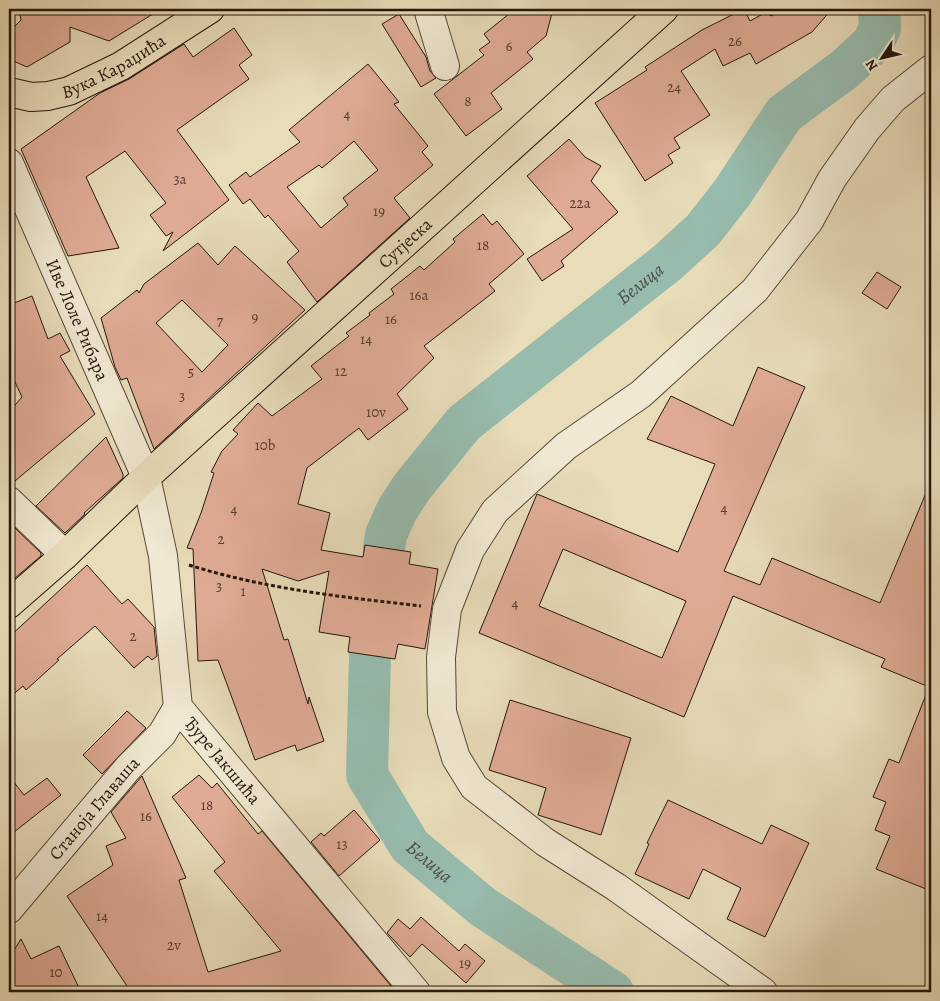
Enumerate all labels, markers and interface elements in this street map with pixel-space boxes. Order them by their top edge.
street label: Вука Караџића [59,28,171,104]
house number: 26 [728,31,742,51]
north arrow [858,32,908,82]
house number: 6 [506,36,513,56]
text: N [861,56,882,75]
house number: 24 [667,77,681,97]
house number: 8 [464,91,472,111]
house number: 4 [344,104,351,124]
house number: 3a [173,169,187,189]
house number: 22a [569,193,591,213]
house number: 19 [373,201,385,221]
street label: Сутјеска [373,212,438,274]
house number: 18 [477,235,489,255]
street label: Иве Лоле Рибара [40,255,115,385]
water label: Белица [611,257,670,311]
house number: 16a [409,285,429,305]
house number: 9 [252,307,259,327]
house number: 16 [385,309,397,329]
house number: 7 [217,311,224,331]
house number: 14 [360,329,372,349]
house number: 12 [335,361,347,381]
house number: 5 [188,362,194,382]
house number: 3 [179,386,185,406]
house number: 10v [366,402,386,422]
house number: 10b [255,435,276,455]
house number: 4 [721,498,728,518]
house number: 4 [231,499,238,519]
house number: 2 [217,529,225,549]
house number: 3 [216,576,222,596]
house number: 1 [240,581,246,601]
house number: 4 [512,593,519,613]
house number: 2 [129,626,137,646]
street label: Ђуре Јакшића [179,712,267,810]
street label: Станоја Главаша [43,751,145,865]
house number: 18 [201,795,213,815]
house number: 16 [140,806,152,826]
house number: 13 [336,834,348,854]
water label: Белица [400,835,458,889]
house number: 14 [96,906,108,926]
house number: 2v [167,935,181,955]
house number: 19 [459,953,471,973]
house number: 10 [49,962,63,982]

